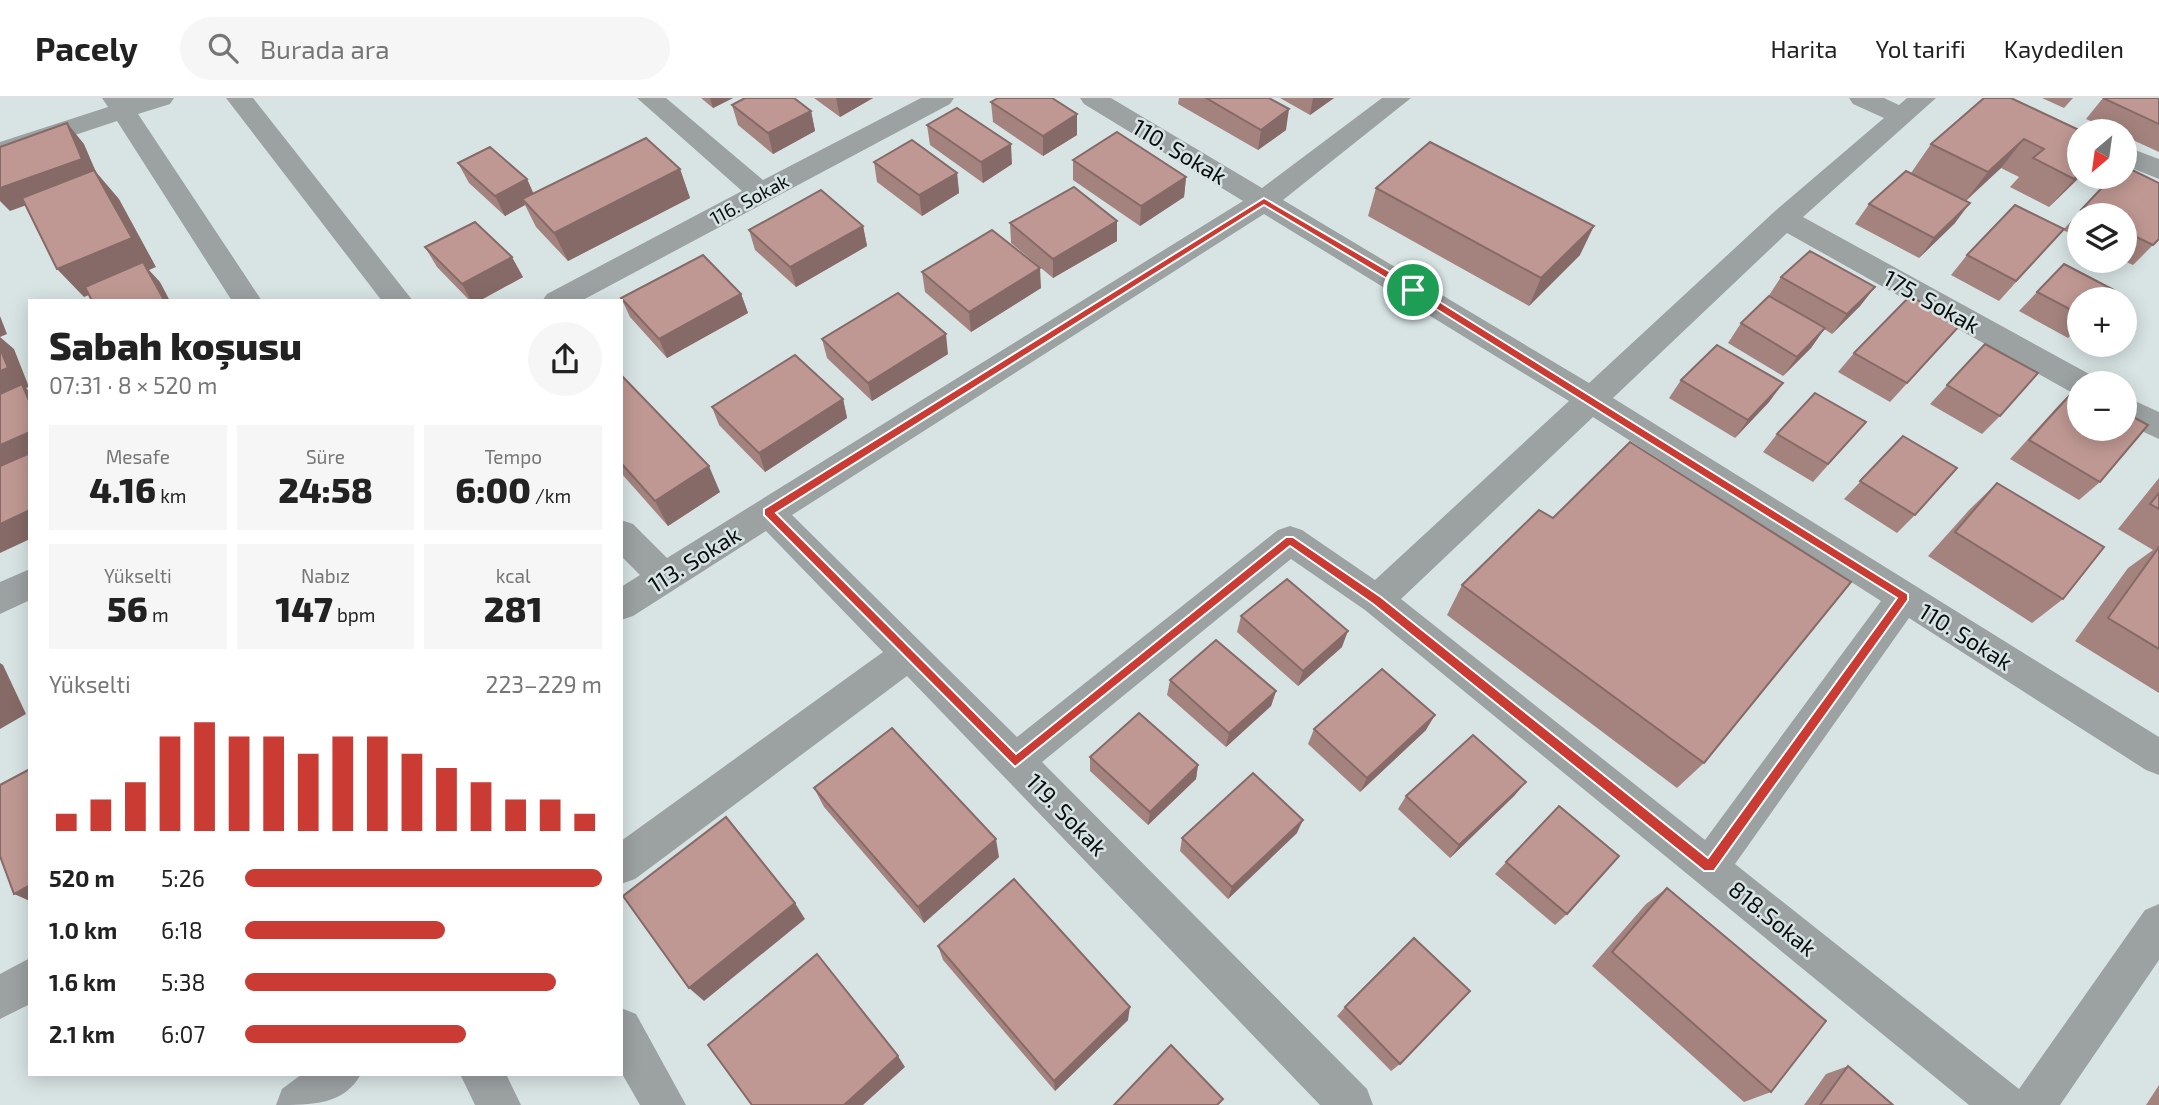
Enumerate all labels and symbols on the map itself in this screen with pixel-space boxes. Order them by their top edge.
street label: 110. Sokak [1128,112,1232,190]
north arrow [2067,119,2137,189]
street label: 116. Sokak [706,169,793,229]
pin [1383,260,1443,320]
street label: 175. Sokak [1879,263,1985,339]
street label: 113. Sokak [643,520,746,598]
street label: 110. Sokak [1914,596,2018,676]
street label: 119. Sokak [1021,767,1113,861]
street label: 818.Sokak [1724,874,1823,962]

